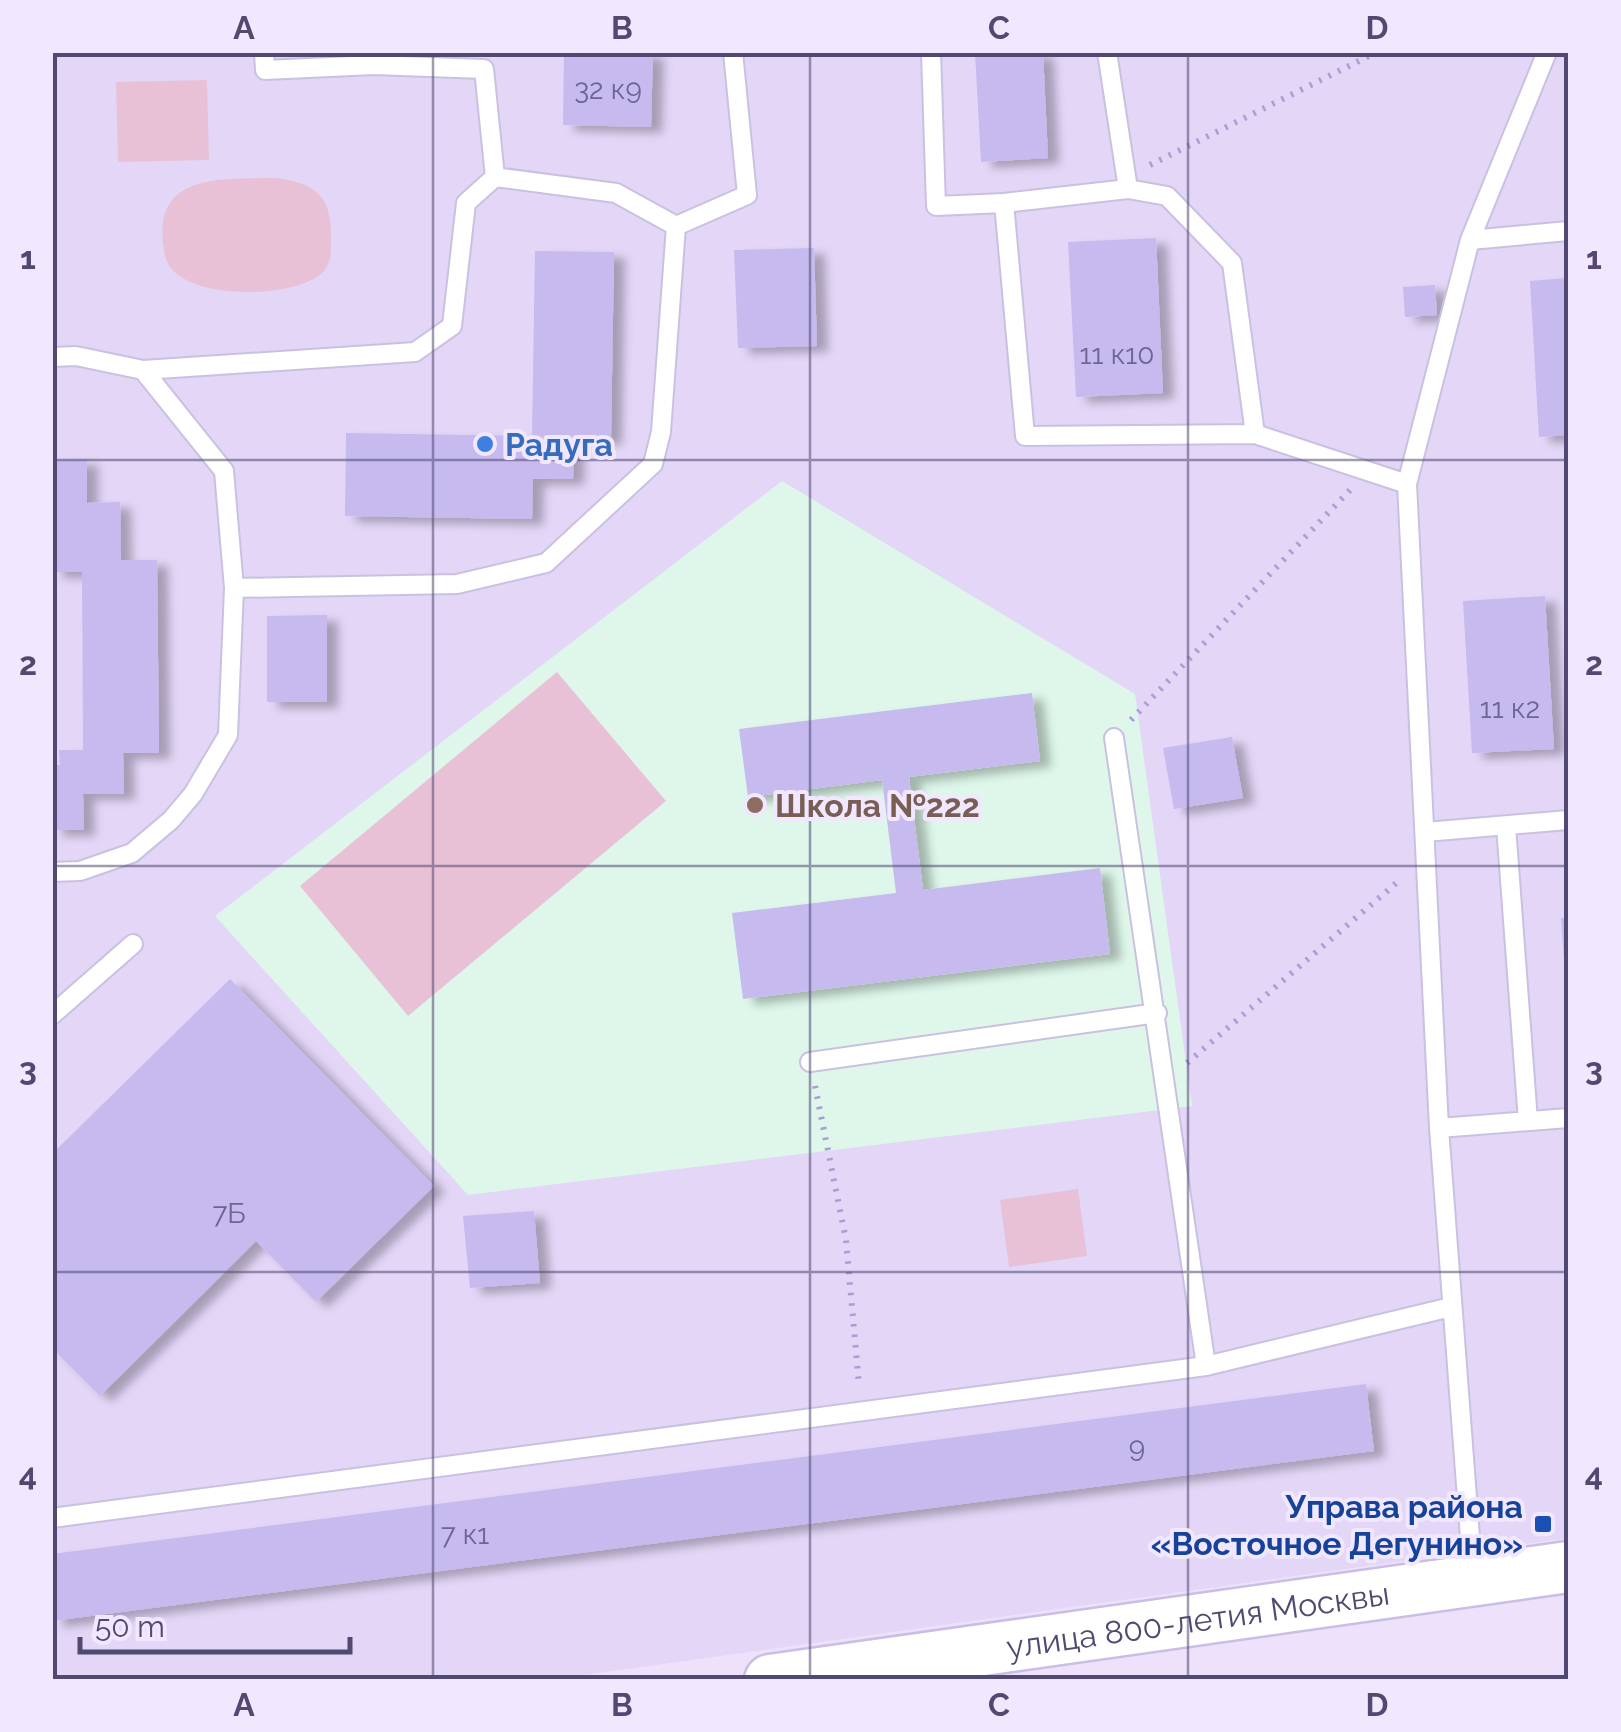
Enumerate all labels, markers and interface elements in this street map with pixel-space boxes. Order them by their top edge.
text: A [233,9,255,46]
text: B [611,9,633,46]
text: C [988,9,1010,46]
text: D [1366,9,1388,46]
house number: 32 к9 [574,73,642,106]
text: 1 [20,239,36,276]
text: 1 [1586,239,1602,276]
house number: 11 к10 [1080,338,1154,371]
place label: Радуга [505,426,613,463]
marker: Радуга [474,433,496,455]
text: 2 [19,645,37,682]
text: 2 [1585,645,1603,682]
house number: 11 к2 [1480,692,1540,725]
place label: Школа №222 [775,787,980,824]
marker: Школа №222 [744,794,766,816]
text: 3 [19,1050,37,1087]
text: 3 [1585,1050,1603,1087]
house number: 7Б [212,1197,246,1230]
house number: 9 [1129,1431,1145,1464]
text: 4 [19,1456,37,1493]
text: 4 [1585,1456,1603,1493]
place label: Управа района «Восточное Дегунино» [1151,1488,1523,1562]
marker: Управа района «Восточное Дегунино» [1532,1513,1554,1535]
house number: 7 к1 [441,1518,489,1551]
street label: улица 800-летия Москвы [1004,1574,1392,1665]
scale bar [80,1592,350,1654]
text: 50 m [95,1609,165,1644]
text: A [233,1686,255,1723]
text: B [611,1686,633,1723]
text: C [988,1686,1010,1723]
text: D [1366,1686,1388,1723]

